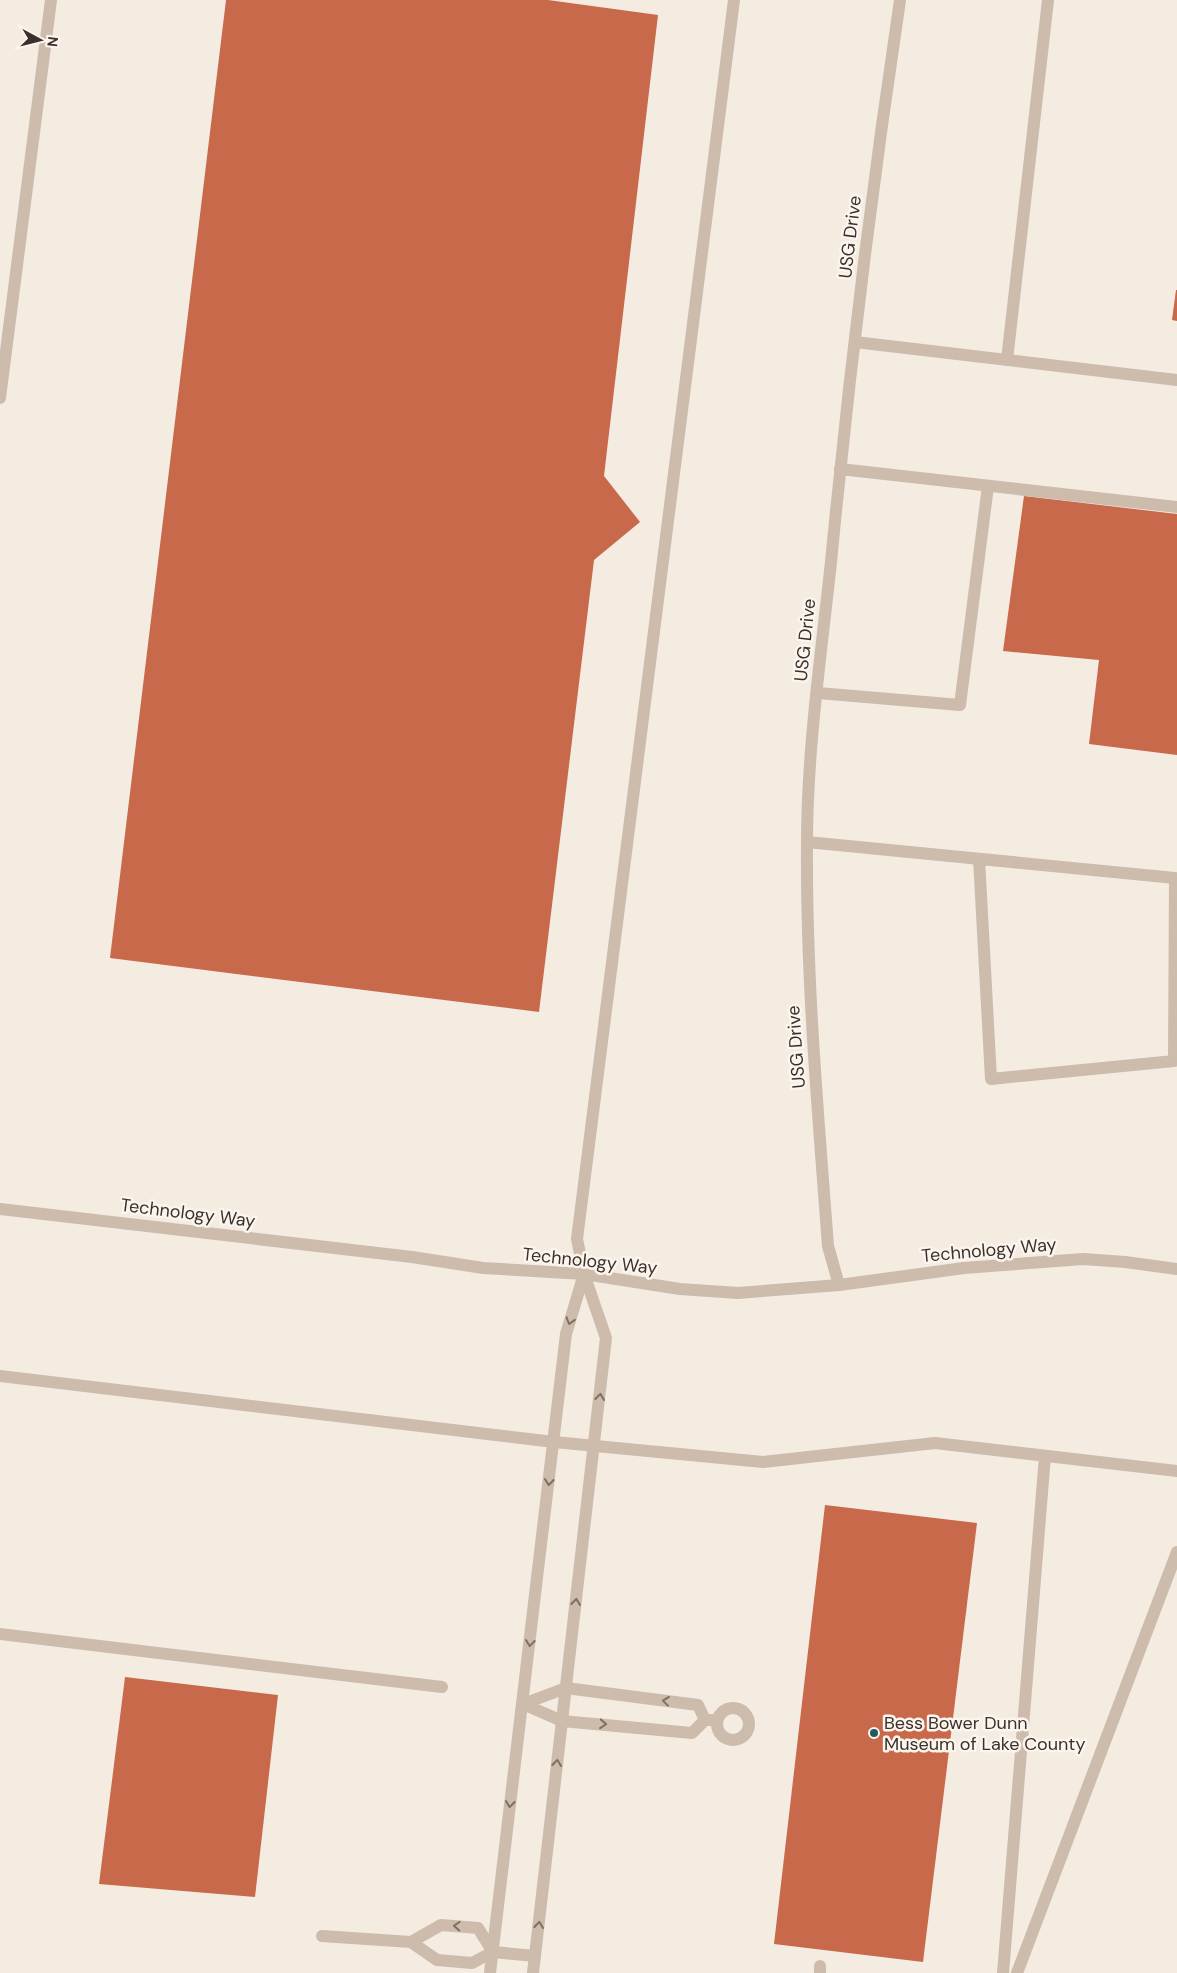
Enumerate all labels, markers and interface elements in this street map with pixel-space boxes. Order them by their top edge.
north arrow [15,15,65,65]
text: N [43,35,62,48]
street label: USG Drive [833,194,867,280]
street label: USG Drive [789,597,821,683]
street label: USG Drive [781,1005,811,1089]
street label: Technology Way [119,1193,257,1233]
street label: Technology Way [920,1232,1058,1268]
street label: Technology Way [521,1242,659,1280]
one-way arrow [565,1316,575,1324]
one-way arrow [594,1393,605,1401]
one-way arrow [544,1478,555,1486]
one-way arrow [570,1597,581,1605]
one-way arrow [525,1639,536,1647]
one-way arrow [661,1696,669,1707]
place label: Bess Bower Dunn Museum of Lake County [884,1711,1085,1756]
one-way arrow [599,1719,607,1730]
marker: Bess Bower Dunn Museum of Lake County [868,1727,880,1739]
one-way arrow [552,1759,562,1767]
one-way arrow [505,1801,516,1809]
one-way arrow [533,1920,544,1928]
one-way arrow [453,1921,461,1932]

